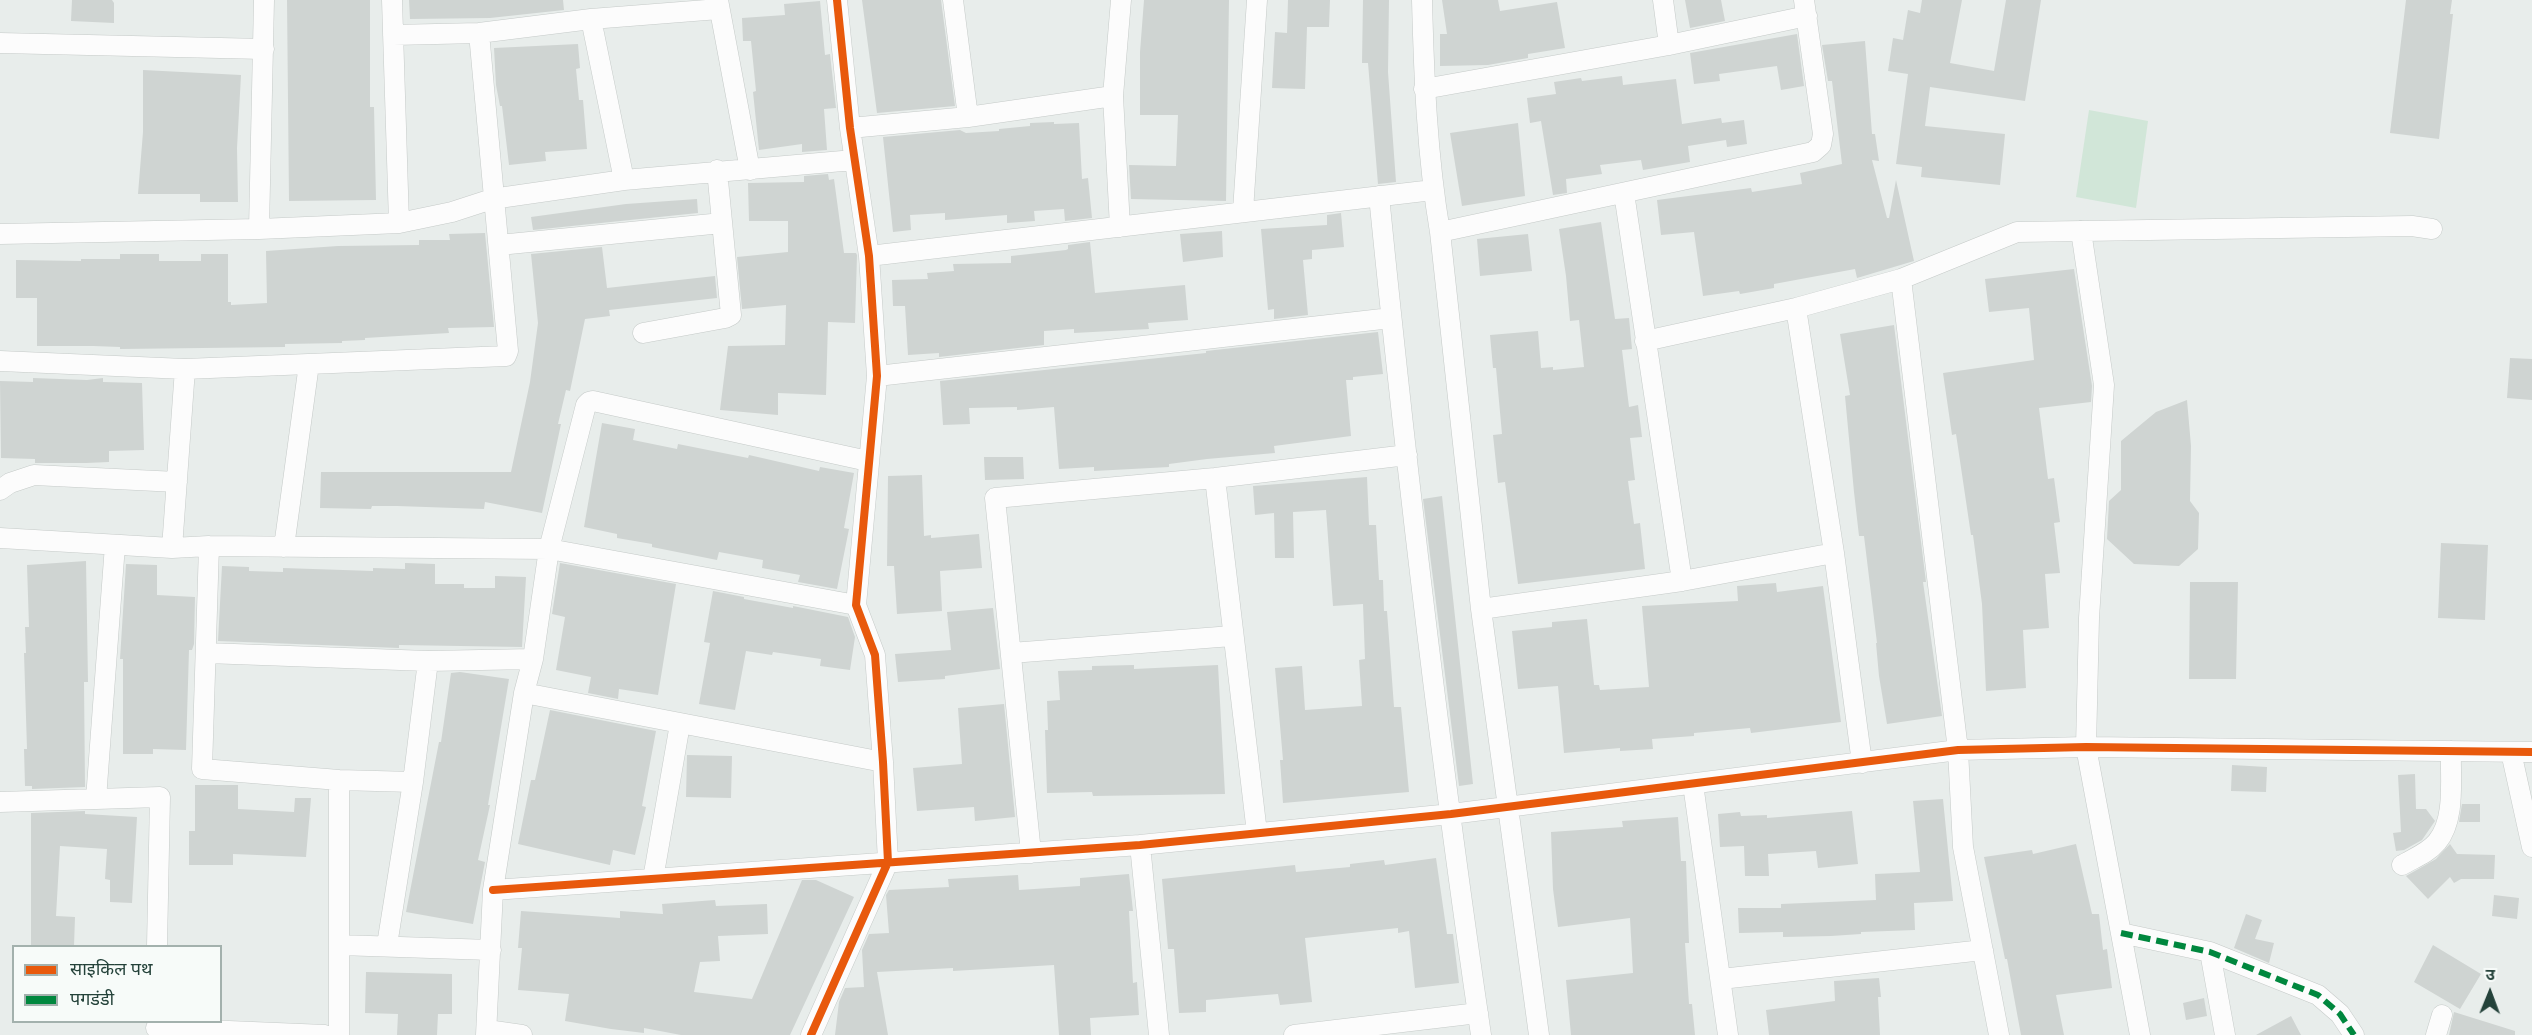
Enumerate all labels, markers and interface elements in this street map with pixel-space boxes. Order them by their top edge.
legend [12,945,222,1023]
text: साइकिल पथ [70,958,153,979]
north arrow [2460,963,2520,1023]
text: उ [2485,965,2495,984]
text: पगडंडी [70,988,114,1009]

